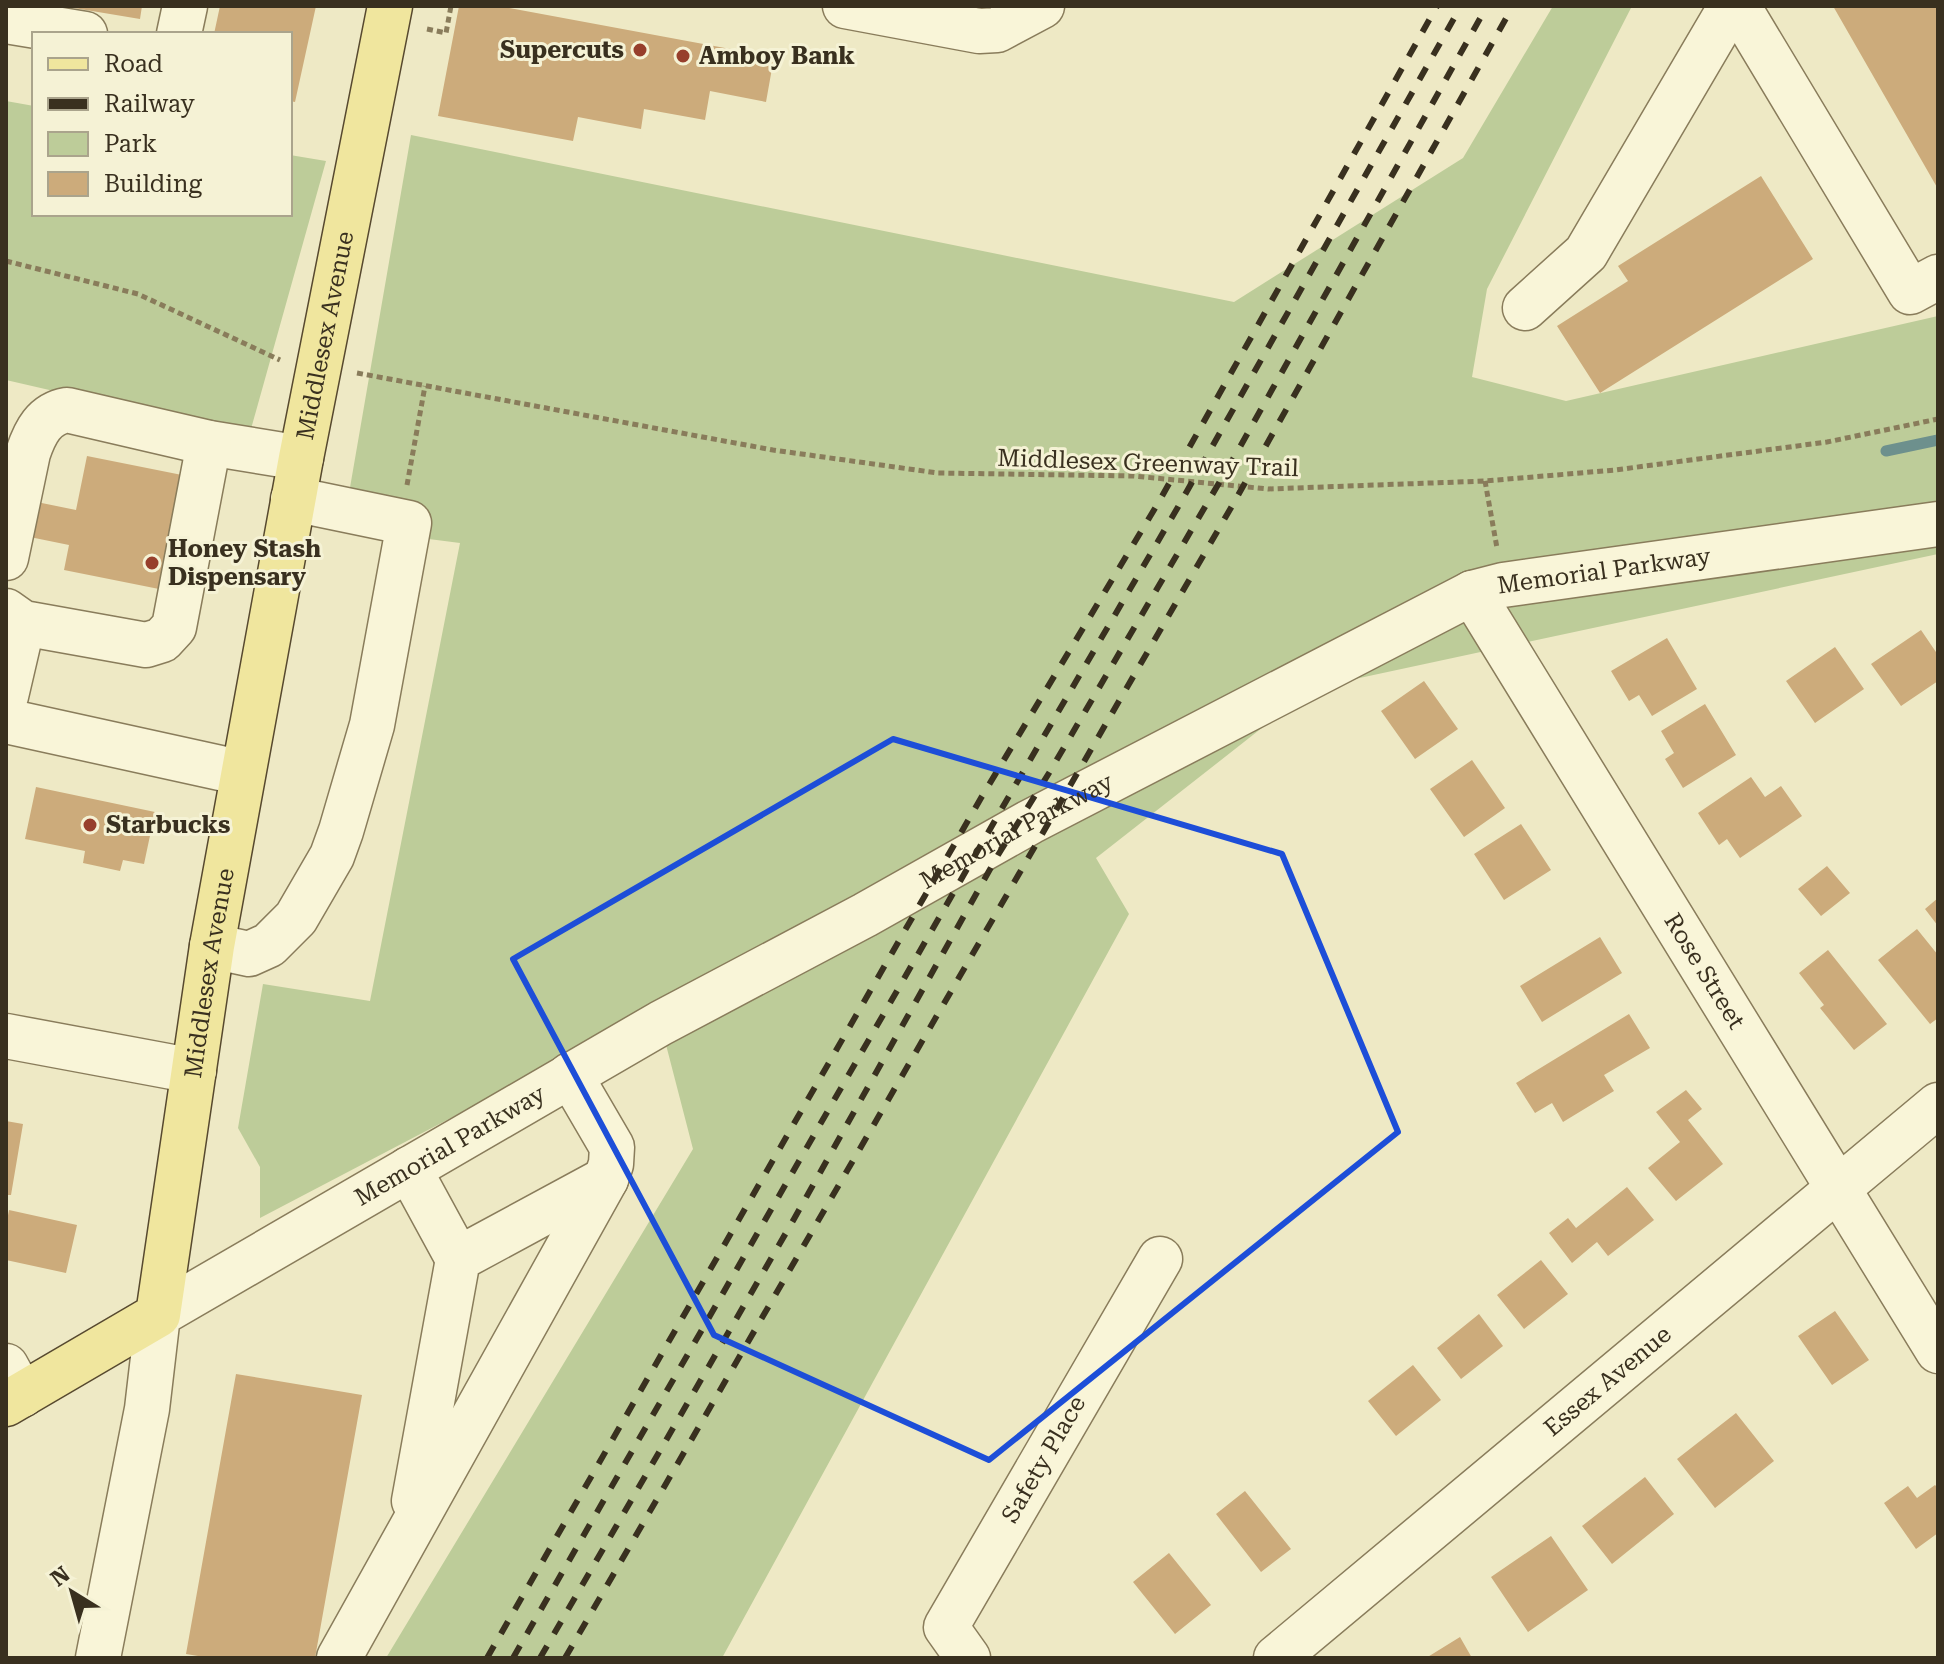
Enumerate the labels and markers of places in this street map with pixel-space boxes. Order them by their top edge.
place label: Supercuts [500,36,624,64]
marker: Supercuts [631,41,649,59]
place label: Amboy Bank [699,42,855,70]
marker: Amboy Bank [674,47,692,65]
place label: Honey Stash Dispensary [168,535,321,591]
marker: Honey Stash Dispensary [143,554,161,572]
place label: Starbucks [106,811,231,839]
marker: Starbucks [81,816,99,834]

